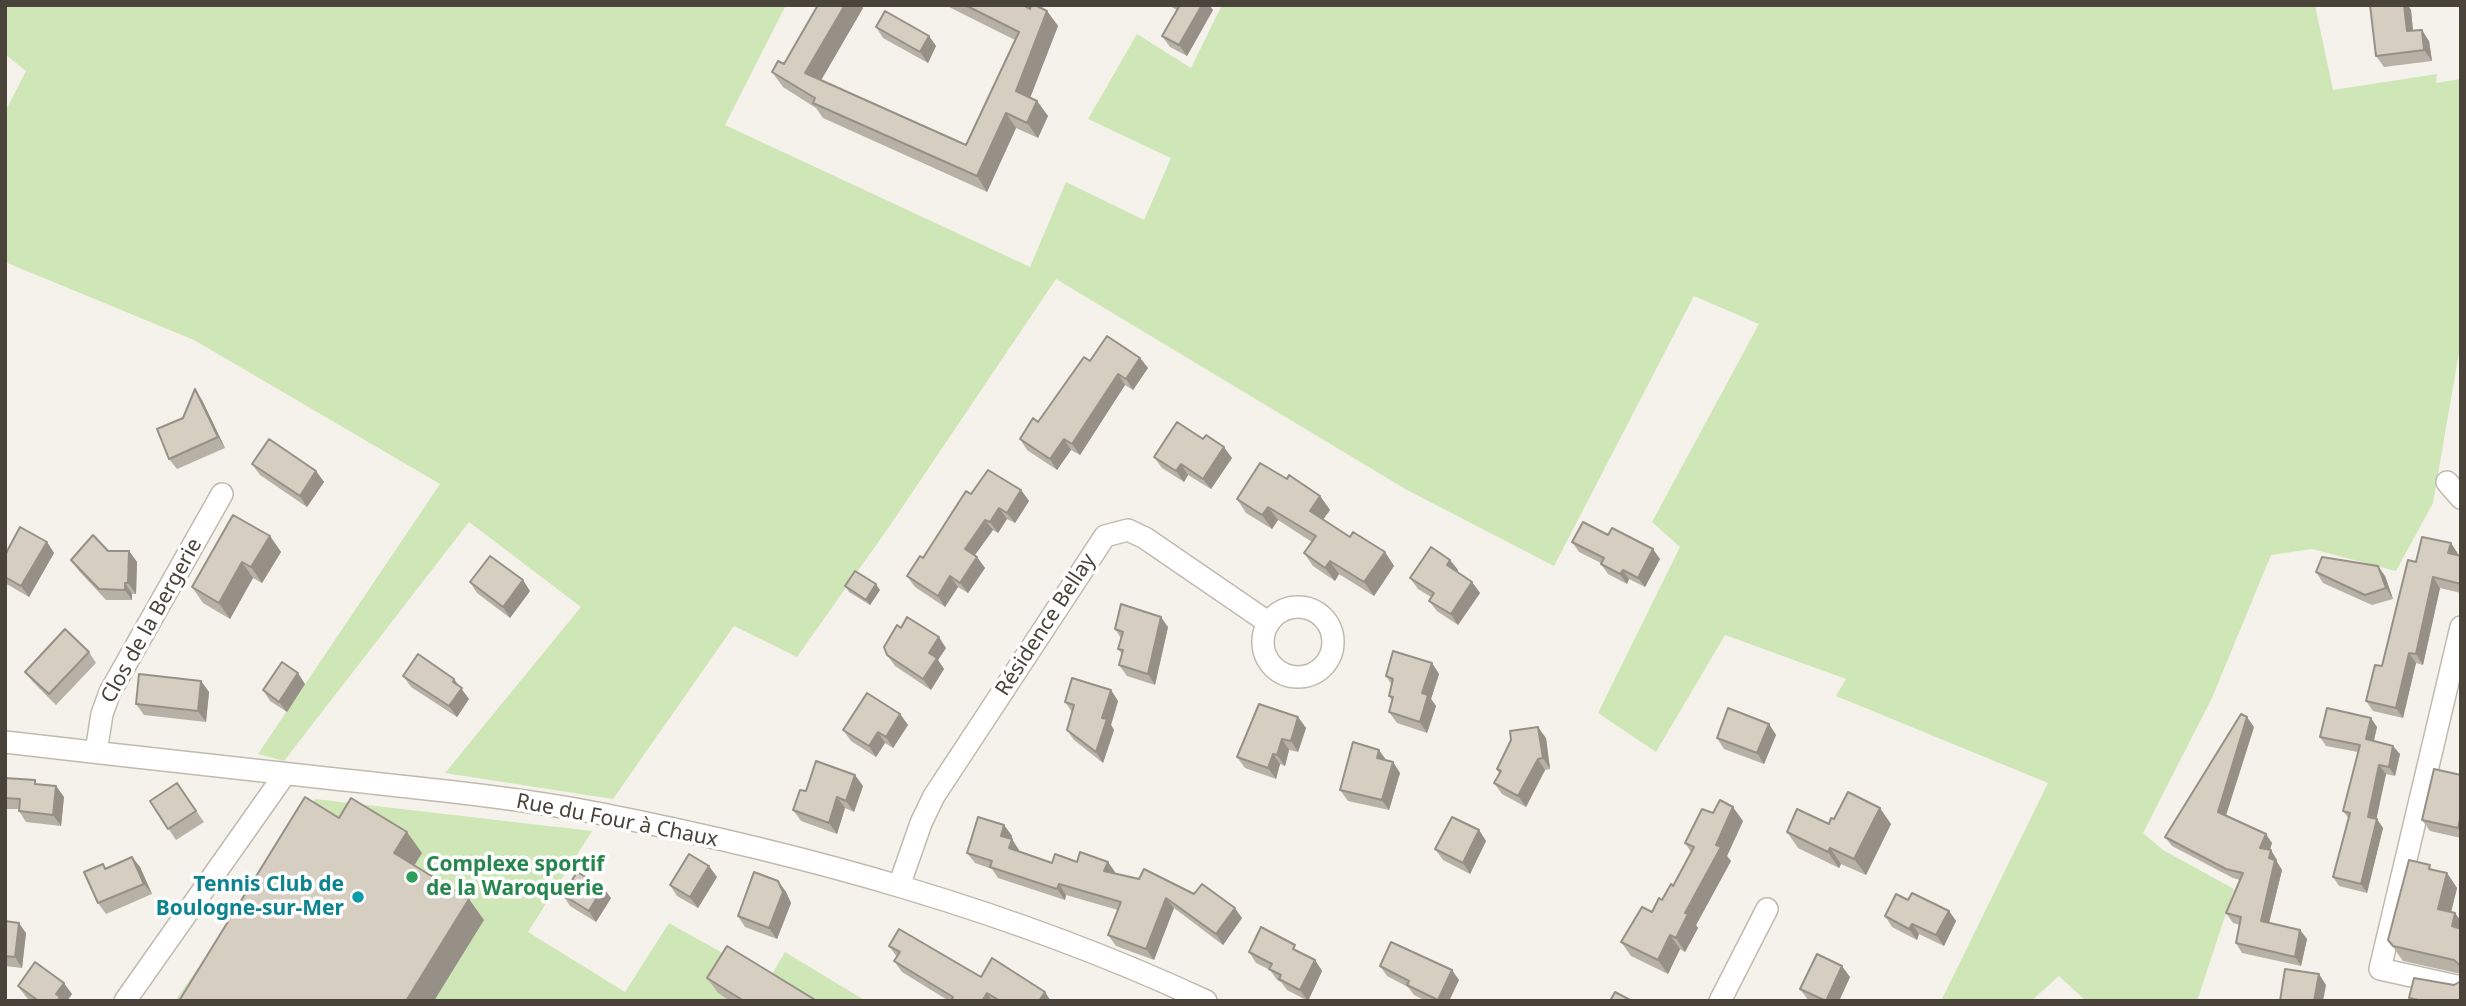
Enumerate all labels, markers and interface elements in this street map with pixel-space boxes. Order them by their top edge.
street label: Clos de la Bergerie [96,534,208,708]
street label: Résidence Bellay [991,549,1101,701]
street label: Rue du Four à Chaux [514,789,720,853]
place label: Complexe sportif de la Waroquerie [426,852,604,902]
marker: Complexe sportif de la Waroquerie [404,869,420,885]
place label: Tennis Club de Boulogne-sur-Mer [156,872,344,922]
marker: Tennis Club de Boulogne-sur-Mer [350,889,366,905]

